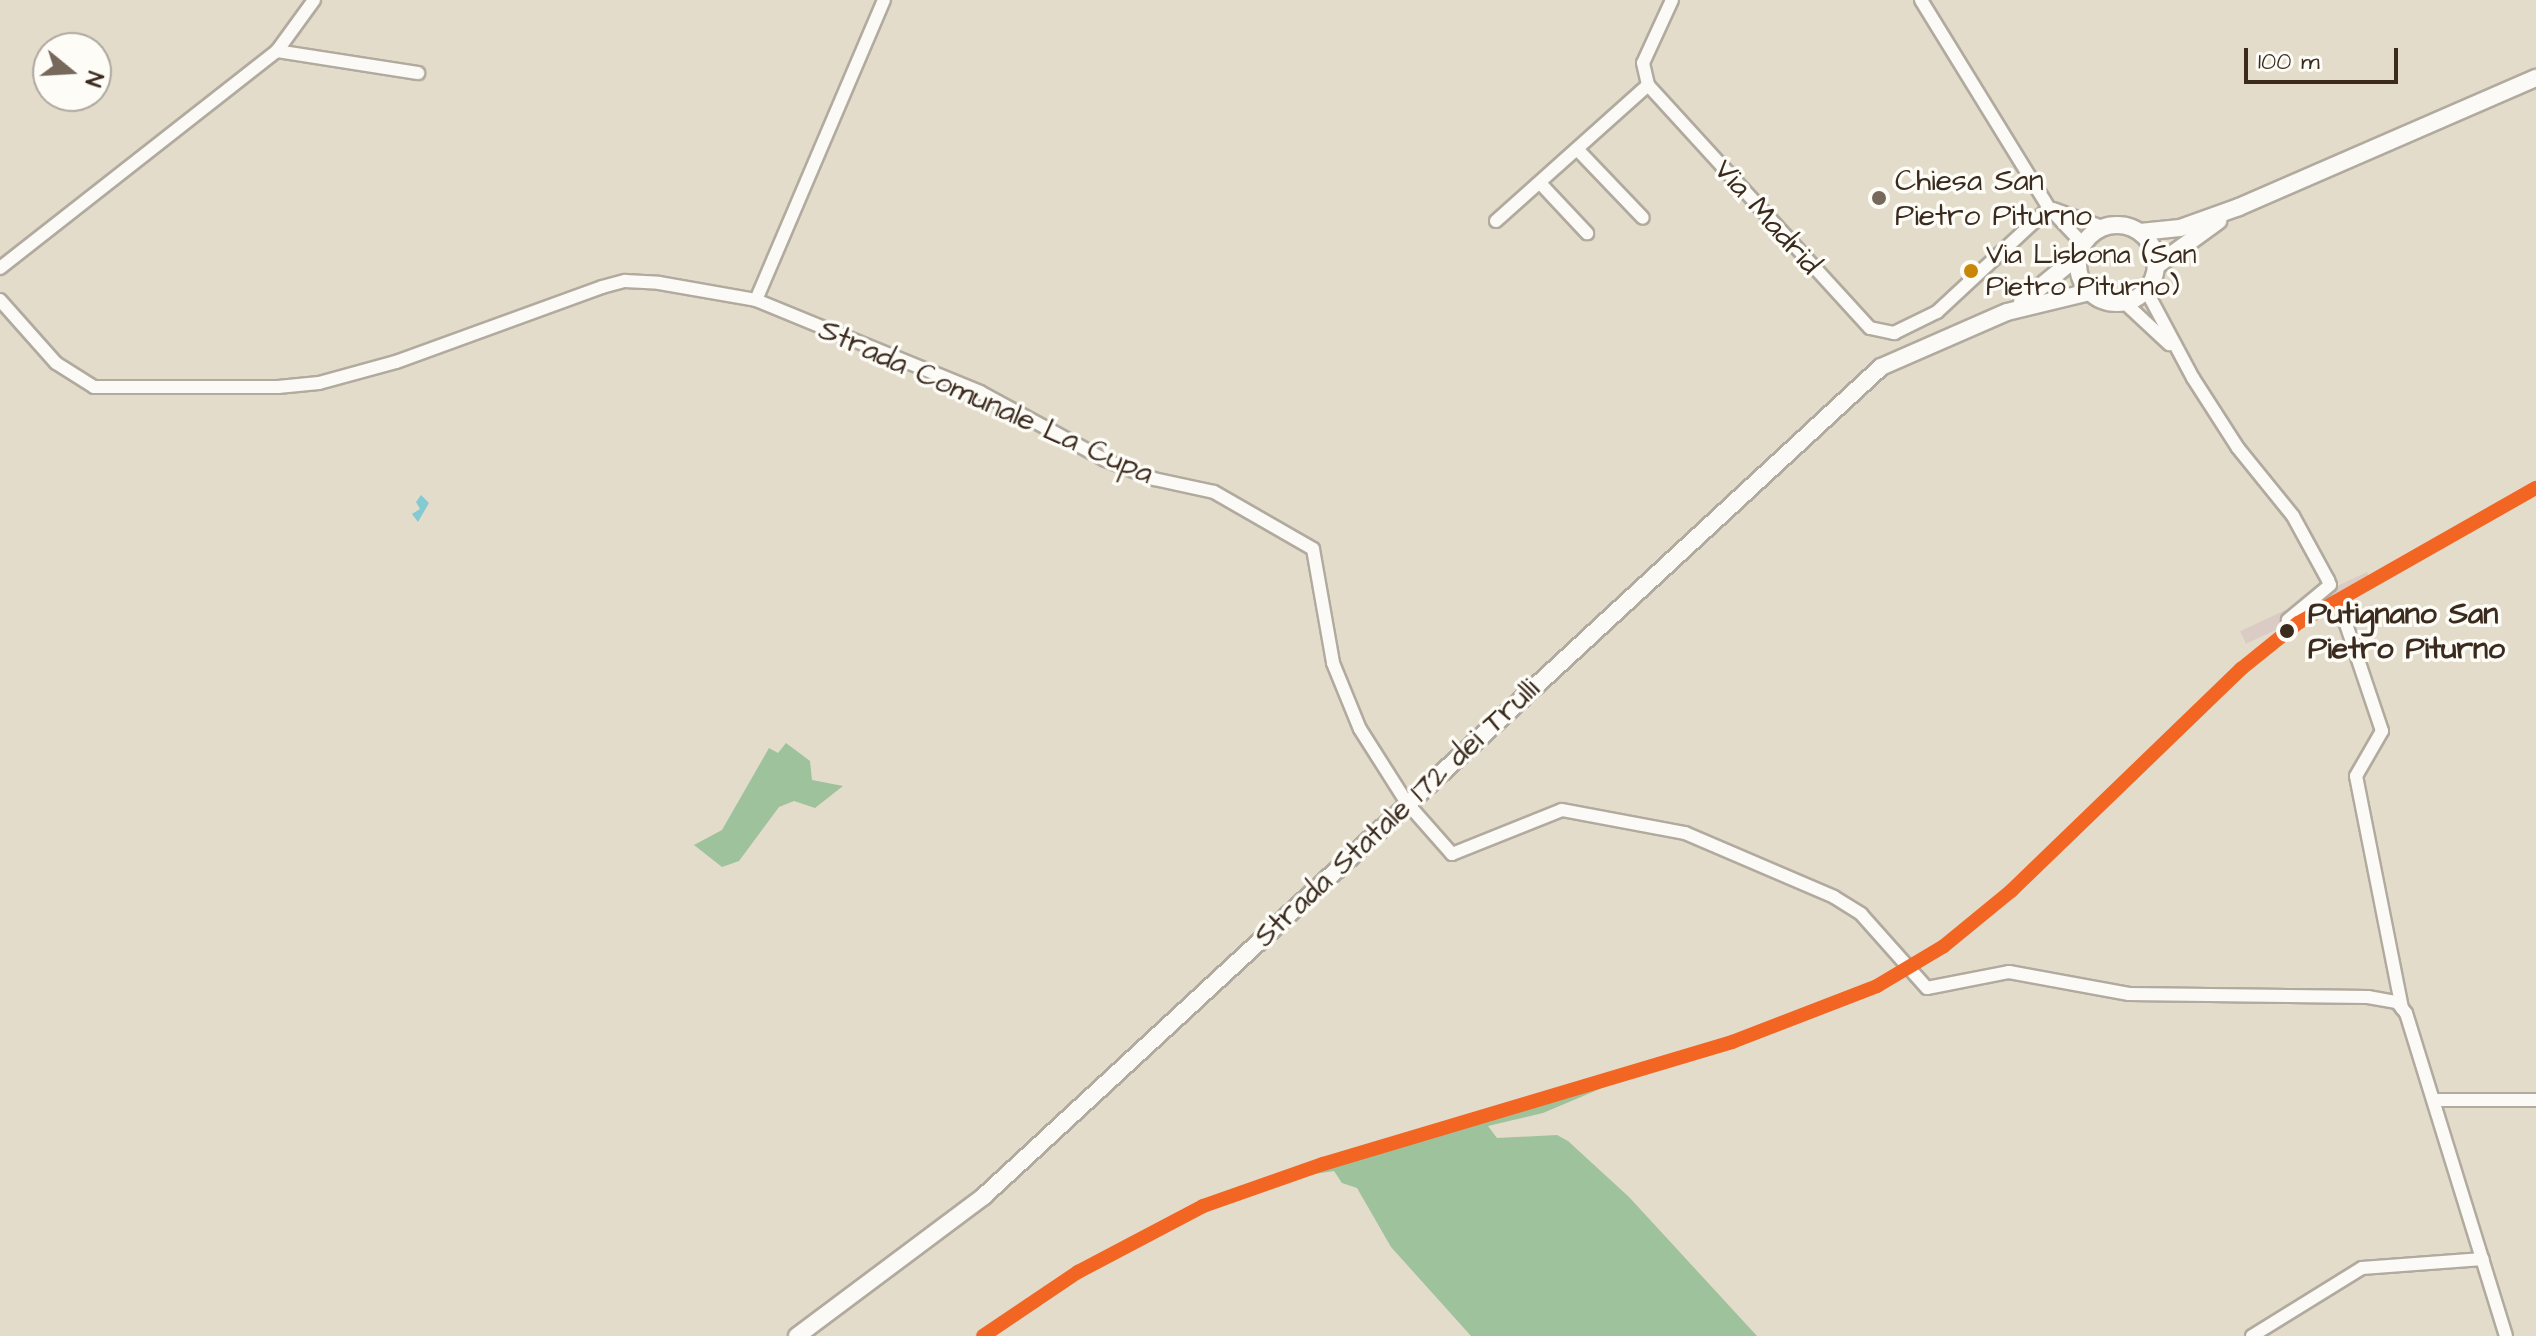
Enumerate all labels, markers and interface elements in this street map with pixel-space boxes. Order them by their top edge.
north arrow [32,32,112,112]
scale bar [2248,32,2402,82]
text: 100 m [2258,45,2320,79]
text: N [77,68,110,90]
street label: Via Madrid [1706,152,1828,282]
place label: Chiesa San Pietro Piturno [1895,163,2092,234]
marker: Chiesa San Pietro Piturno [1870,189,1888,207]
place label: Via Lisbona (San Pietro Piturno) [1986,238,2196,304]
marker: Via Lisbona (San Pietro Piturno) [1963,263,1979,279]
street label: Strada Comunale La Cupa [813,312,1159,492]
place label: Putignano San Pietro Piturno [2308,596,2505,666]
marker: Putignano San Pietro Piturno [2273,617,2301,645]
street label: Strada Statale 172 dei Trulli [1247,671,1547,955]

